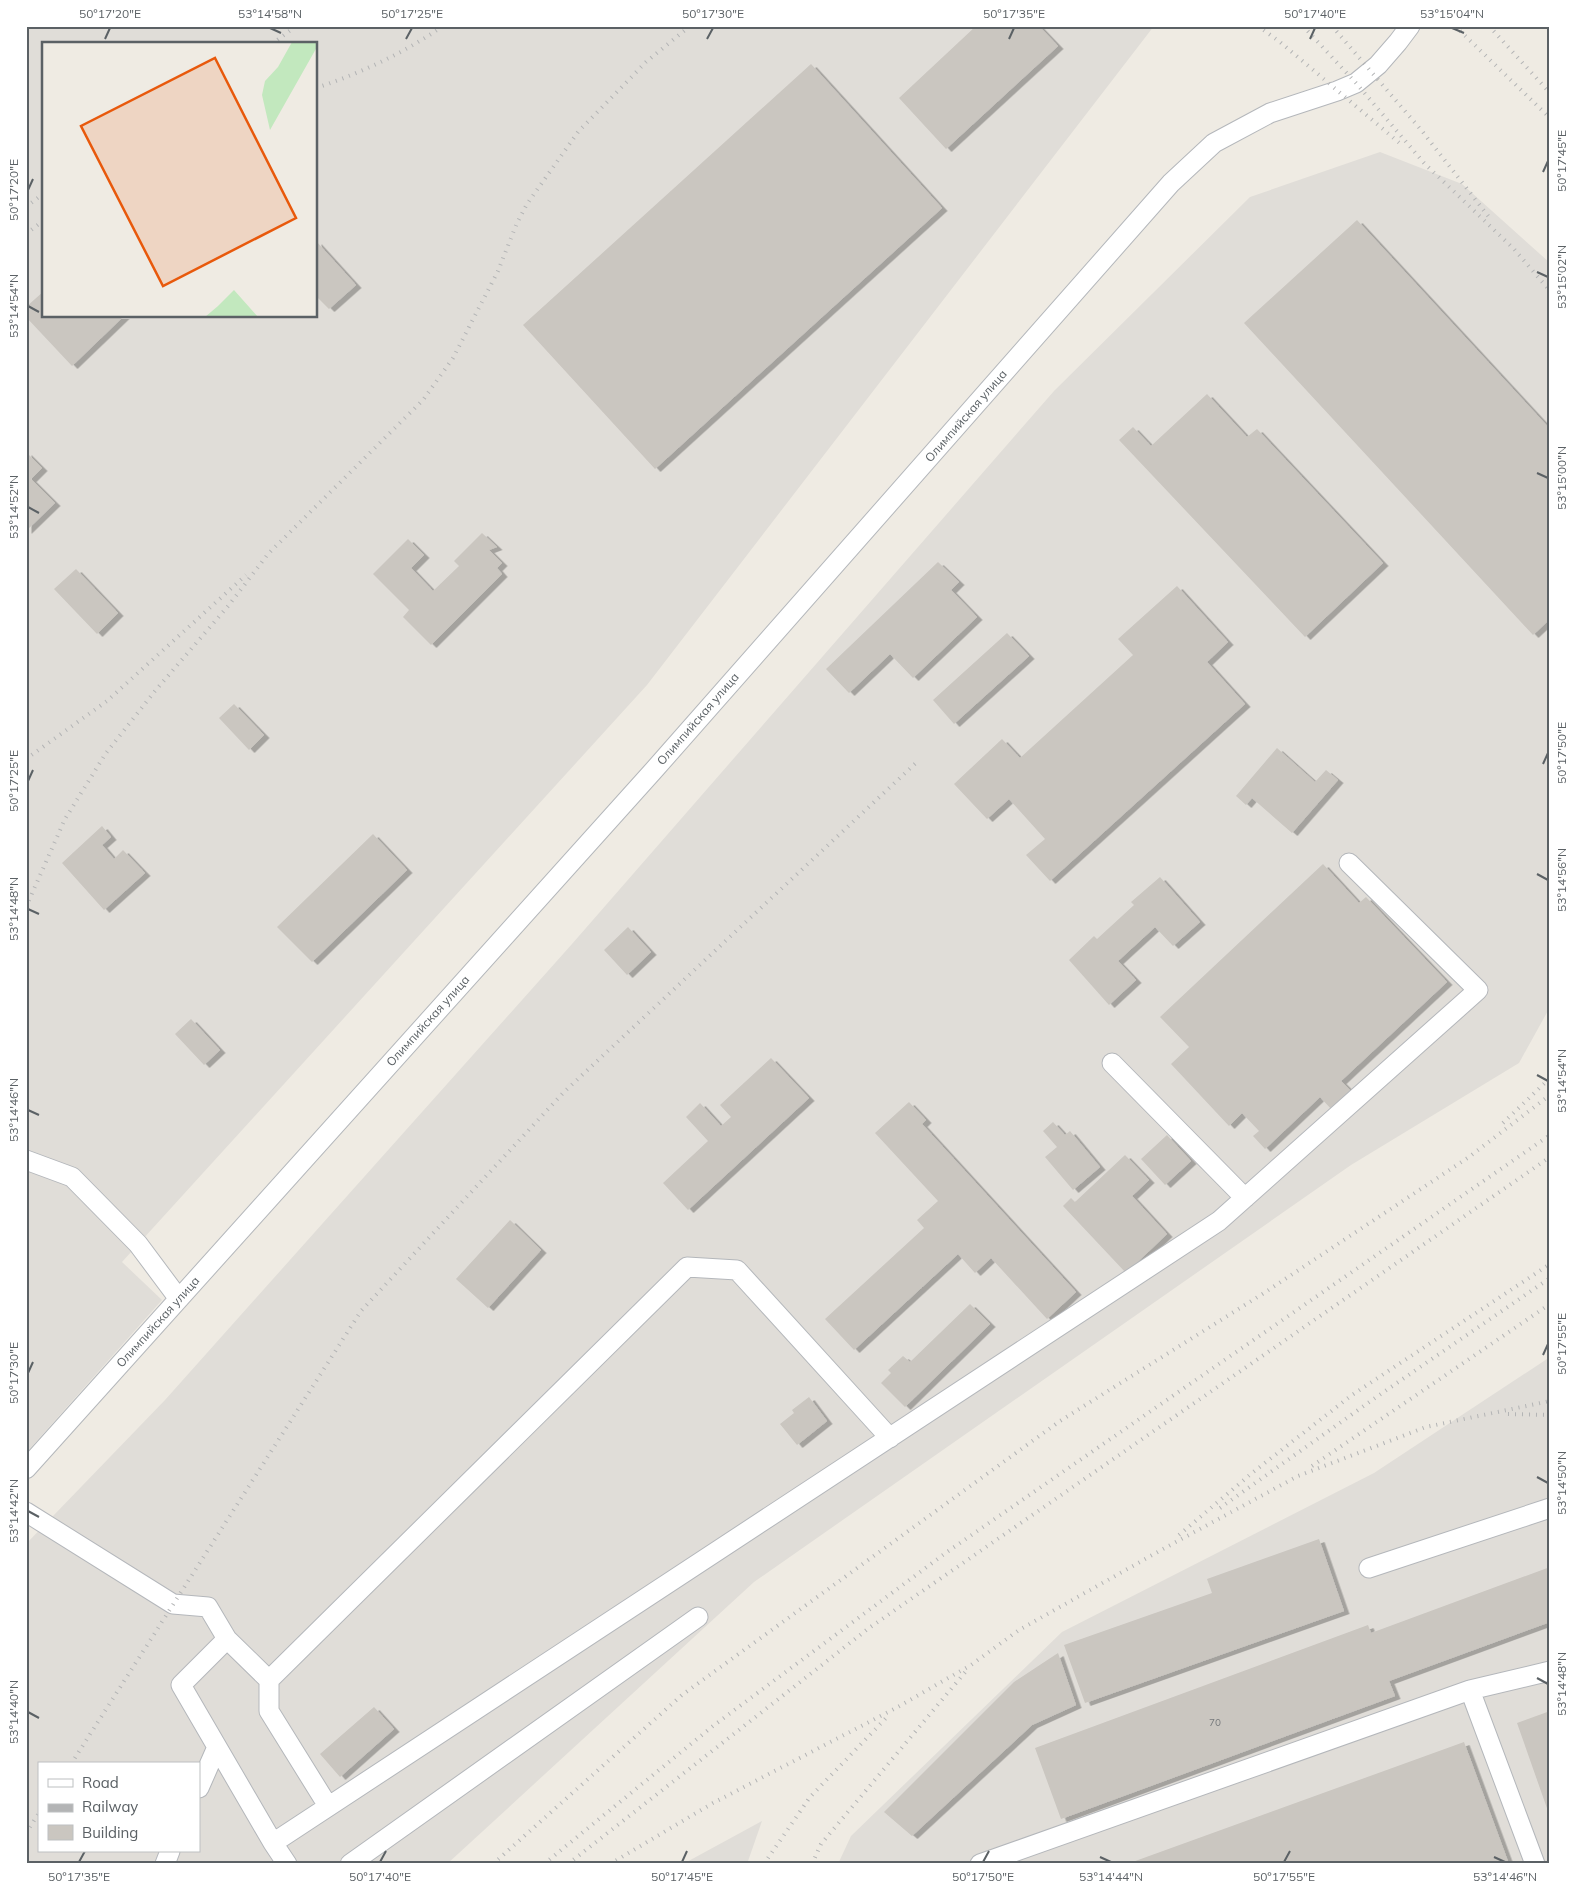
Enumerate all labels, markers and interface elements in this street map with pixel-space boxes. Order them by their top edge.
text: 50°17'20"E [79,6,141,21]
text: 53°14'58"N [238,6,302,21]
text: 50°17'25"E [381,6,443,21]
text: 50°17'30"E [682,6,744,21]
text: 50°17'35"E [983,6,1045,21]
text: 50°17'40"E [1284,6,1346,21]
text: 53°15'04"N [1420,6,1484,21]
inset map [42,42,318,318]
text: 50°17'45"E [1554,130,1569,192]
text: 50°17'20"E [6,159,21,221]
text: 53°15'02"N [1554,245,1569,309]
text: 53°14'54"N [6,274,21,338]
street label: Олимпийская улица [921,366,1010,465]
text: 53°15'00"N [1554,446,1569,510]
text: 53°14'52"N [6,475,21,539]
street label: Олимпийская улица [653,669,742,768]
text: 50°17'50"E [1554,722,1569,784]
text: 50°17'25"E [6,750,21,812]
text: 53°14'56"N [1554,848,1569,912]
text: 53°14'48"N [6,877,21,941]
street label: Олимпийская улица [383,972,472,1069]
text: 53°14'54"N [1554,1049,1569,1113]
text: 53°14'46"N [6,1078,21,1142]
street label: Олимпийская улица [113,1273,202,1370]
text: 50°17'55"E [1554,1313,1569,1375]
text: 50°17'30"E [6,1342,21,1404]
text: 53°14'50"N [1554,1451,1569,1515]
text: 53°14'42"N [6,1479,21,1543]
text: 53°14'48"N [1554,1652,1569,1716]
text: 53°14'40"N [6,1680,21,1744]
house number: 70 [1209,1716,1221,1729]
legend [38,1762,200,1852]
text: Road [82,1773,119,1792]
text: Railway [82,1797,138,1816]
text: Building [82,1823,138,1842]
text: 50°17'35"E [48,1869,110,1884]
text: 50°17'40"E [349,1869,411,1884]
text: 50°17'45"E [651,1869,713,1884]
text: 50°17'50"E [952,1869,1014,1884]
text: 53°14'44"N [1079,1869,1143,1884]
text: 50°17'55"E [1253,1869,1315,1884]
text: 53°14'46"N [1473,1869,1537,1884]

